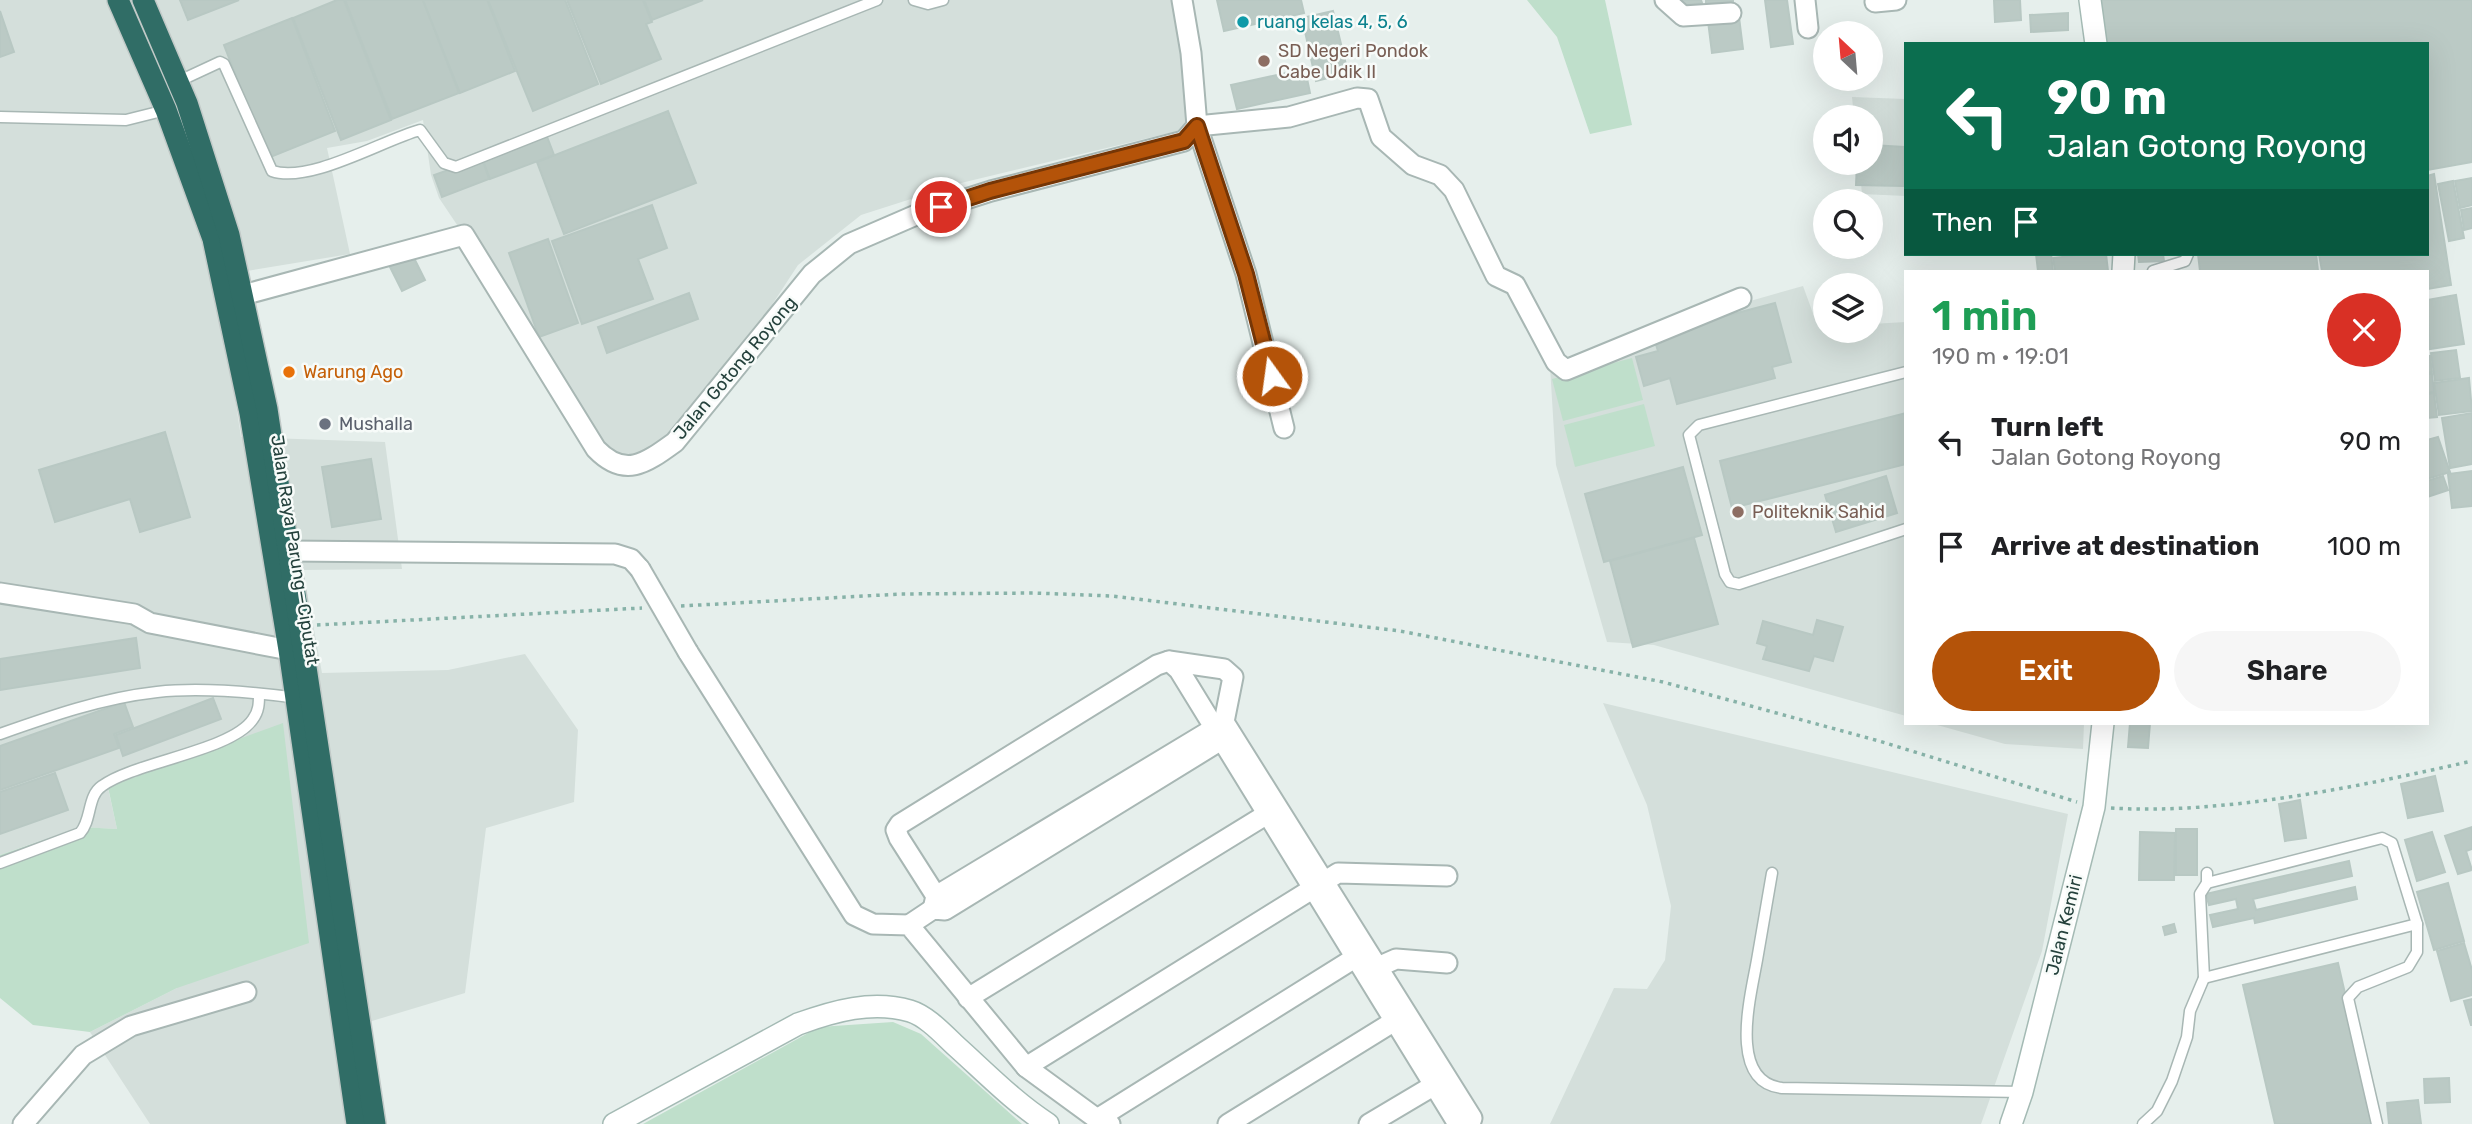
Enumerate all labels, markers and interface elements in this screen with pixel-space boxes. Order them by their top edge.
place label: ruang kelas 4, 5, 6 [1257,11,1408,33]
marker: ruang kelas 4, 5, 6 [1235,14,1251,30]
north arrow [1813,21,1883,91]
map controls [1813,21,1883,343]
place label: SD Negeri Pondok Cabe Udik II [1278,40,1429,83]
marker: SD Negeri Pondok Cabe Udik II [1256,53,1272,69]
text: 90 m [2047,68,2167,126]
icon: left [1932,70,2023,161]
button: sound [1813,105,1883,175]
text: Jalan Gotong Royong [2047,127,2367,165]
pin [911,177,971,237]
icon: arrive [922,188,960,226]
button: search [1813,189,1883,259]
icon: arrive [2007,203,2045,241]
text: Then [1932,207,1993,238]
button: layers [1813,273,1883,343]
text: 1 min [1932,291,2038,341]
street label: Jalan Gotong Royong [669,292,801,444]
button: close [2327,293,2401,367]
position arrow [1235,339,1309,413]
text: 190 m · 19:01 [1932,342,2069,370]
place label: Warung Ago [303,361,403,383]
marker: Warung Ago [281,364,297,380]
text: Turn left [1991,412,2103,443]
place label: Mushalla [339,413,413,435]
marker: Mushalla [317,416,333,432]
icon: left [1932,423,1970,461]
text: 90 m [2340,426,2401,457]
street label: Jalan Raya Parung—Ciputat [266,433,324,667]
text: Jalan Gotong Royong [1991,443,2221,471]
place label: Politeknik Sahid [1752,501,1885,523]
marker: Politeknik Sahid [1730,504,1746,520]
icon: arrive [1932,528,1970,566]
text: Arrive at destination [1991,531,2259,562]
text: 100 m [2327,531,2401,562]
button: Exit [1932,631,2160,711]
button: Share [2174,631,2401,711]
street label: Jalan Kemiri [2041,872,2087,978]

